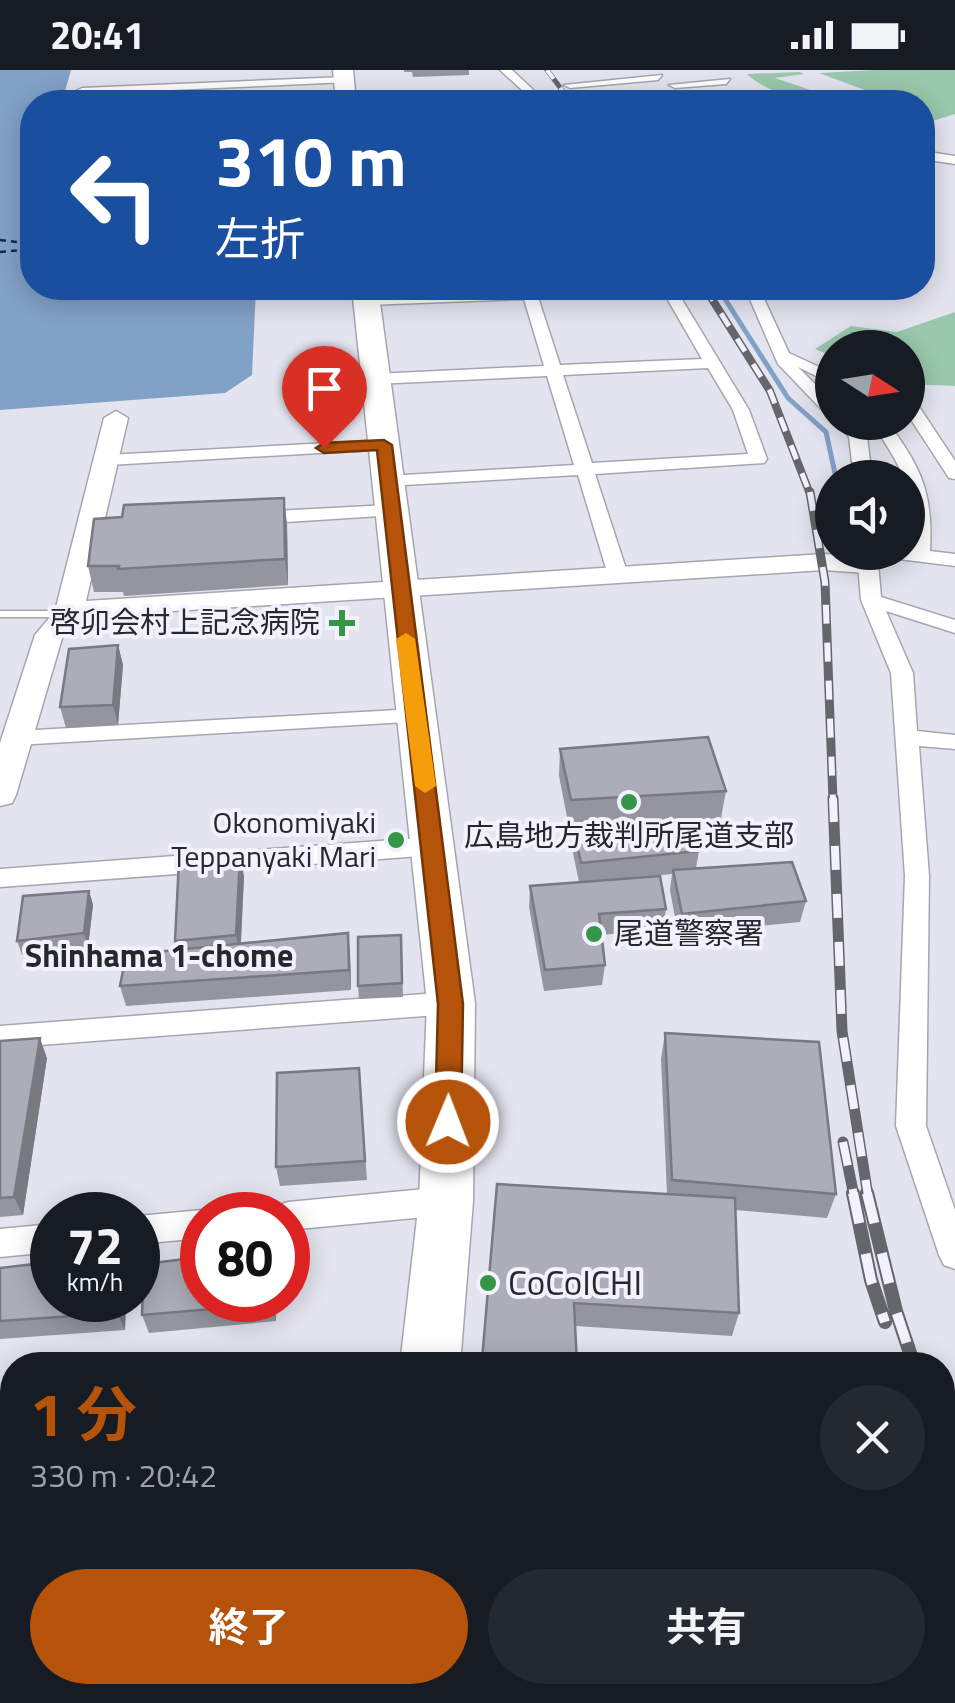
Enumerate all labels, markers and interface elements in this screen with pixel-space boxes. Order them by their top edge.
text: 20:41 [50,6,145,64]
text: 310 m [215,107,407,213]
icon: left [50,130,180,260]
text: 左折 [215,204,305,272]
north arrow [815,330,925,440]
map controls [815,330,925,570]
pin [282,346,367,449]
icon: arrive [297,361,352,416]
button: sound [815,460,925,570]
place label: 啓卯会村上記念病院 [50,599,320,645]
marker: 啓卯会村上記念病院 [329,610,355,636]
marker: 広島地方裁判所尾道支部 [618,791,640,813]
place label: Okonomiyaki Teppanyaki Mari [171,799,376,879]
place label: 広島地方裁判所尾道支部 [464,812,794,858]
marker: Okonomiyaki Teppanyaki Mari [385,829,407,851]
place label: 尾道警察署 [614,910,764,956]
marker: 尾道警察署 [583,923,605,945]
district label: Shinhama 1-chome [25,931,293,979]
position arrow [396,1070,500,1174]
speed limit sign: 80 [180,1192,310,1322]
text: 72 [67,1207,123,1283]
place label: CoCoICHI [508,1255,642,1309]
text: km/h [67,1263,123,1301]
marker: CoCoICHI [477,1272,499,1294]
text: 1 分 [30,1368,137,1459]
button: close [820,1385,925,1490]
text: 330 m · 20:42 [30,1451,217,1499]
button: 終了 [30,1569,468,1684]
button: 共有 [488,1569,925,1684]

